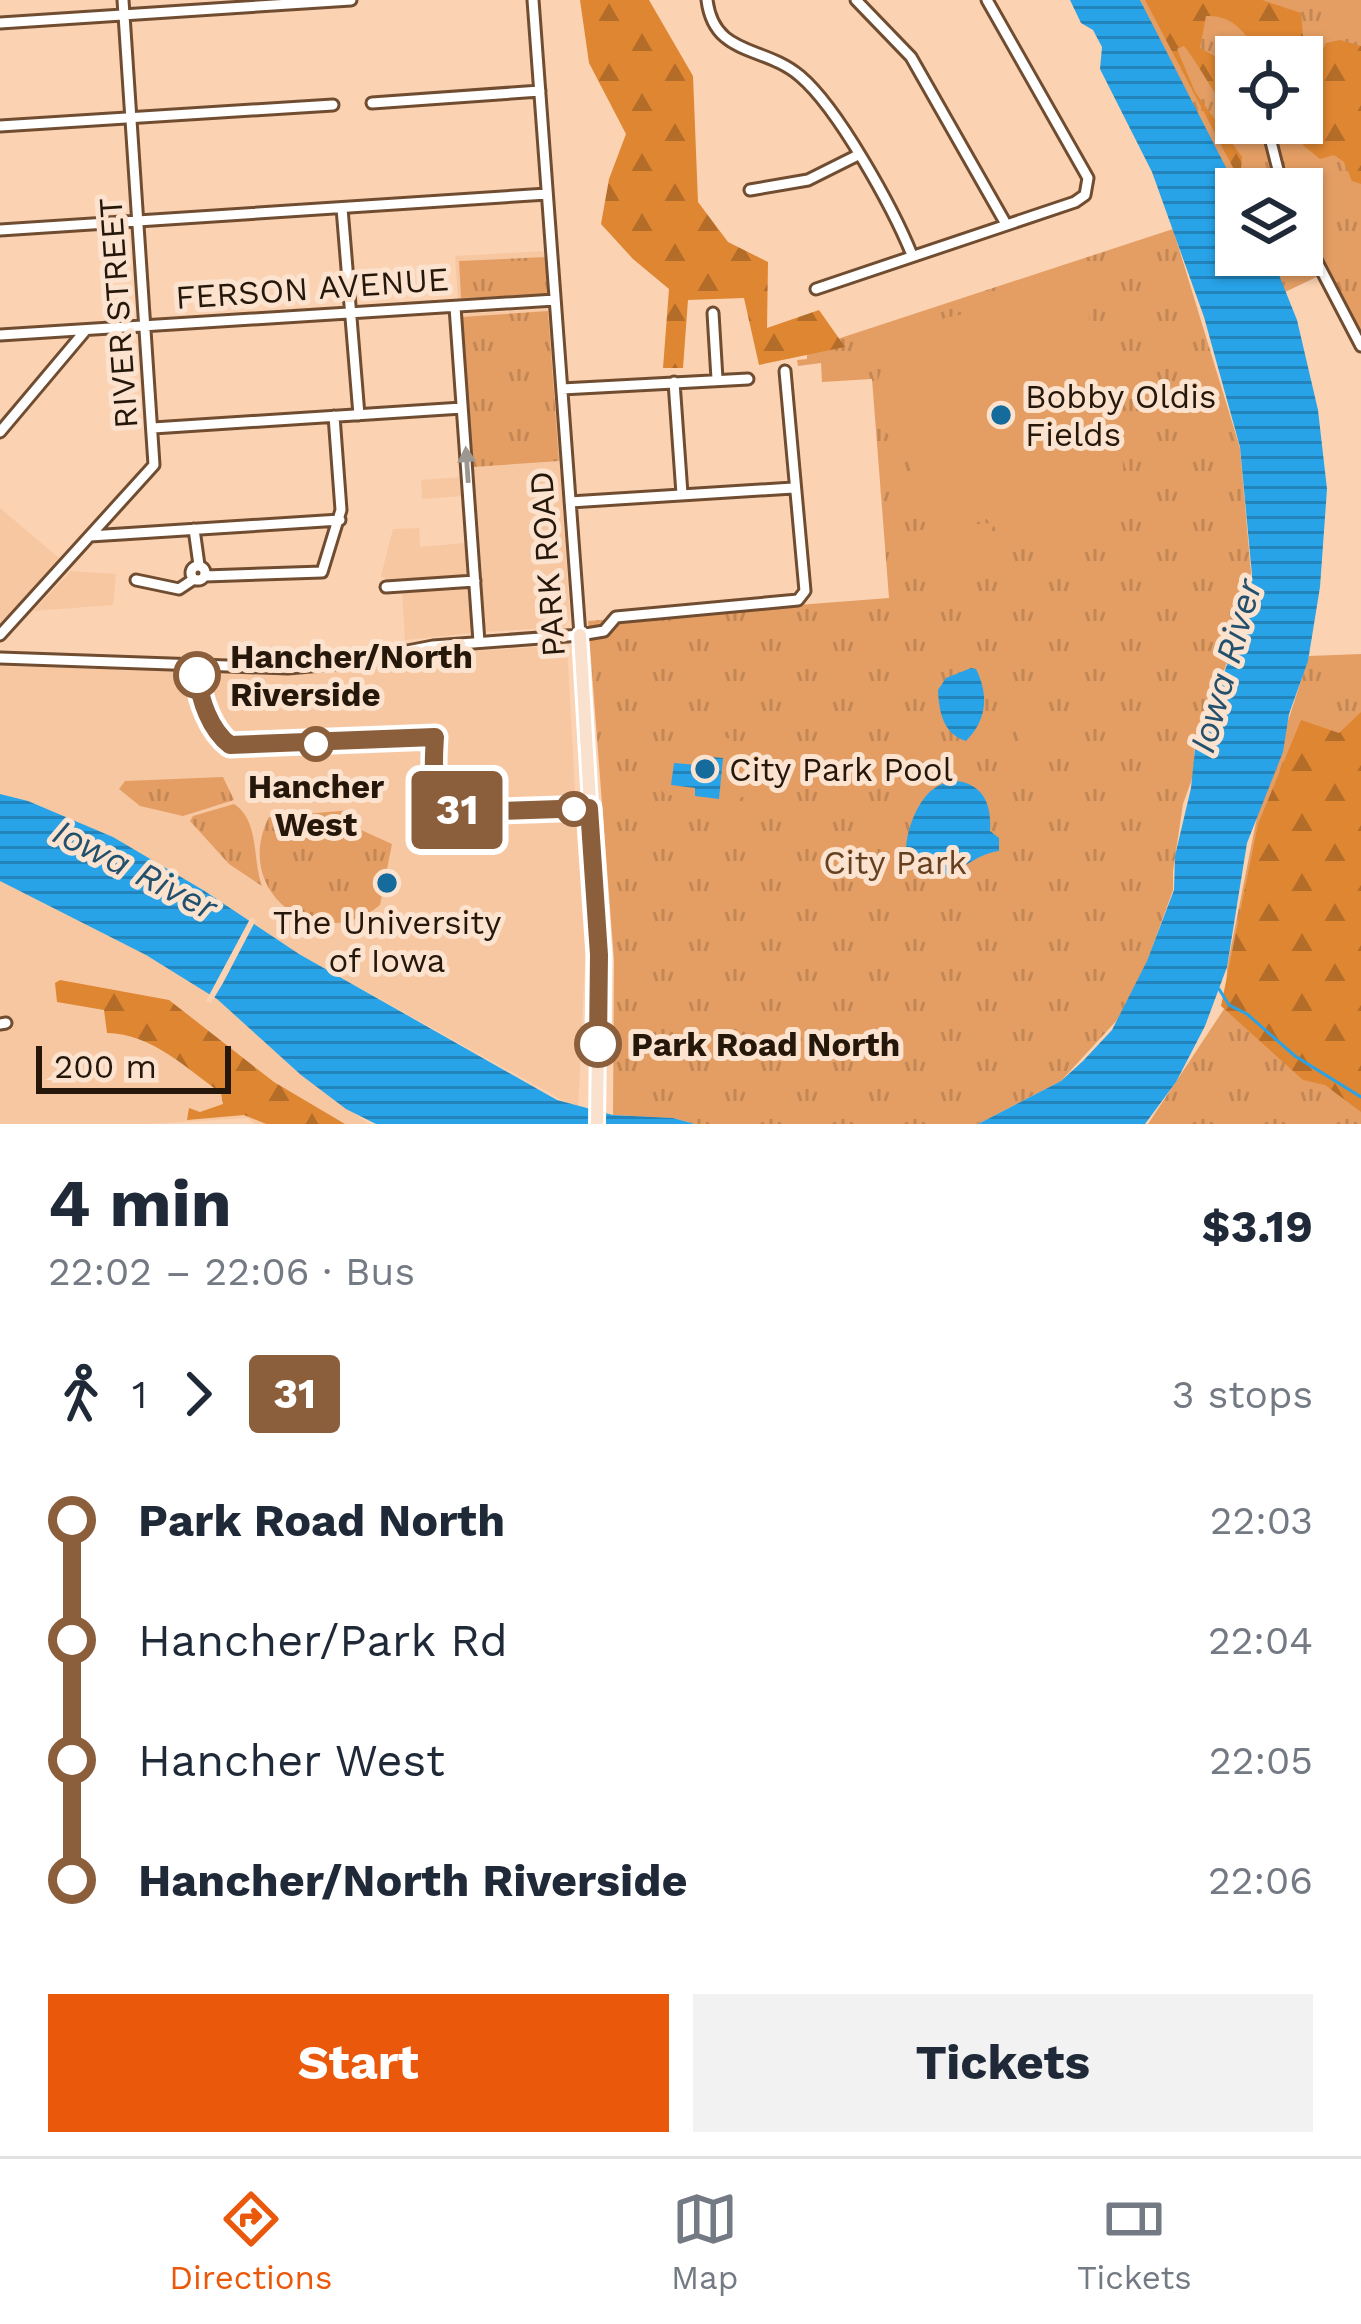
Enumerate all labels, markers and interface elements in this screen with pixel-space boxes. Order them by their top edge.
map controls [1215,36,1323,276]
button: locate [1215,36,1323,144]
button: layers [1215,168,1323,276]
street label: RIVER STREET [90,196,146,430]
street label: FERSON AVENUE [174,259,450,317]
place label: Bobby Oldis Fields [1025,377,1216,454]
marker: Bobby Oldis Fields [988,402,1014,428]
one-way arrow [457,446,476,483]
street label: PARK ROAD [521,470,573,658]
water label: Iowa River [1181,573,1271,757]
place label: Hancher/North Riverside [230,637,473,714]
marker: Hancher/North Riverside [175,653,219,697]
marker: Hancher West [300,728,332,760]
place label: City Park Pool [729,750,953,789]
marker: City Park Pool [692,756,718,782]
place label: Hancher West [248,767,384,844]
line badge: 31 [403,771,511,849]
text: 31 [435,785,479,834]
unlabelled marker [558,793,590,825]
water label: Iowa River [46,811,226,930]
park label: City Park [823,843,967,882]
marker: The University of Iowa [374,870,400,896]
place label: The University of Iowa [273,903,501,980]
marker: Park Road North [576,1022,620,1066]
place label: Park Road North [631,1025,900,1064]
scale bar [36,1040,231,1093]
text: 200 m [54,1047,157,1086]
text: 4 min [48,1165,232,1242]
text: $3.19 [1202,1200,1313,1253]
text: 22:02 – 22:06 · Bus [48,1249,415,1294]
icon: walk [48,1361,114,1427]
icon: forward [165,1361,231,1427]
text: 31 [273,1369,316,1418]
text: 1 [132,1372,147,1417]
text: 3 stops [1172,1372,1313,1417]
text: Park Road North [138,1494,505,1547]
text: 22:03 [1210,1498,1313,1543]
text: Hancher/Park Rd [138,1614,508,1667]
text: 22:04 [1208,1618,1313,1663]
text: Hancher West [138,1734,445,1787]
text: 22:05 [1209,1738,1313,1783]
text: Hancher/North Riverside [138,1854,687,1907]
text: 22:06 [1208,1858,1313,1903]
button: Start [48,1994,669,2132]
button: Tickets [693,1994,1313,2132]
tab: Directions [169,2186,332,2297]
tab: Map [671,2186,738,2297]
tab: Tickets [1077,2186,1192,2297]

